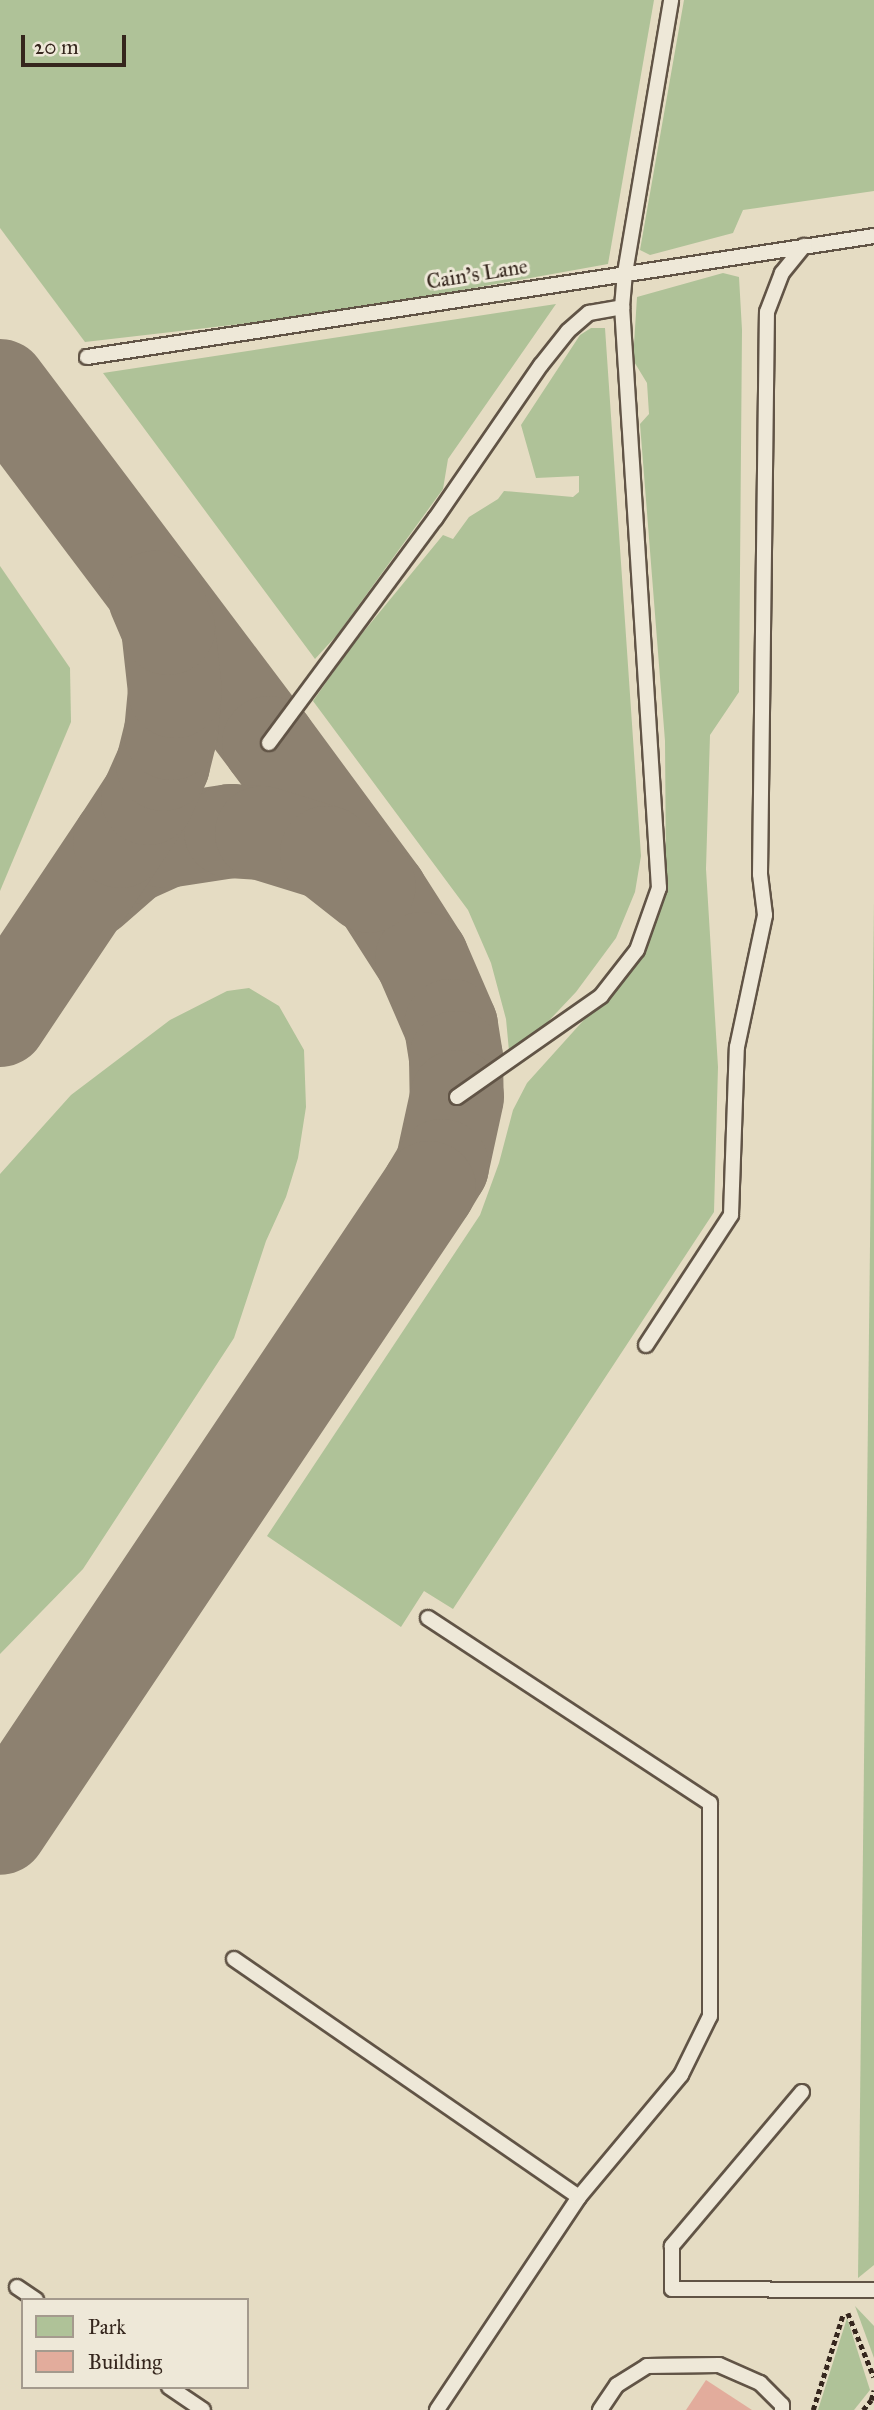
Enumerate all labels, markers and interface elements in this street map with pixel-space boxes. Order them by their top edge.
scale bar [24,21,130,65]
text: 20 m [34,34,79,60]
street label: Cain's Lane [425,254,529,294]
legend [21,2298,248,2389]
text: Park [88,2314,126,2340]
text: Building [88,2349,162,2375]

